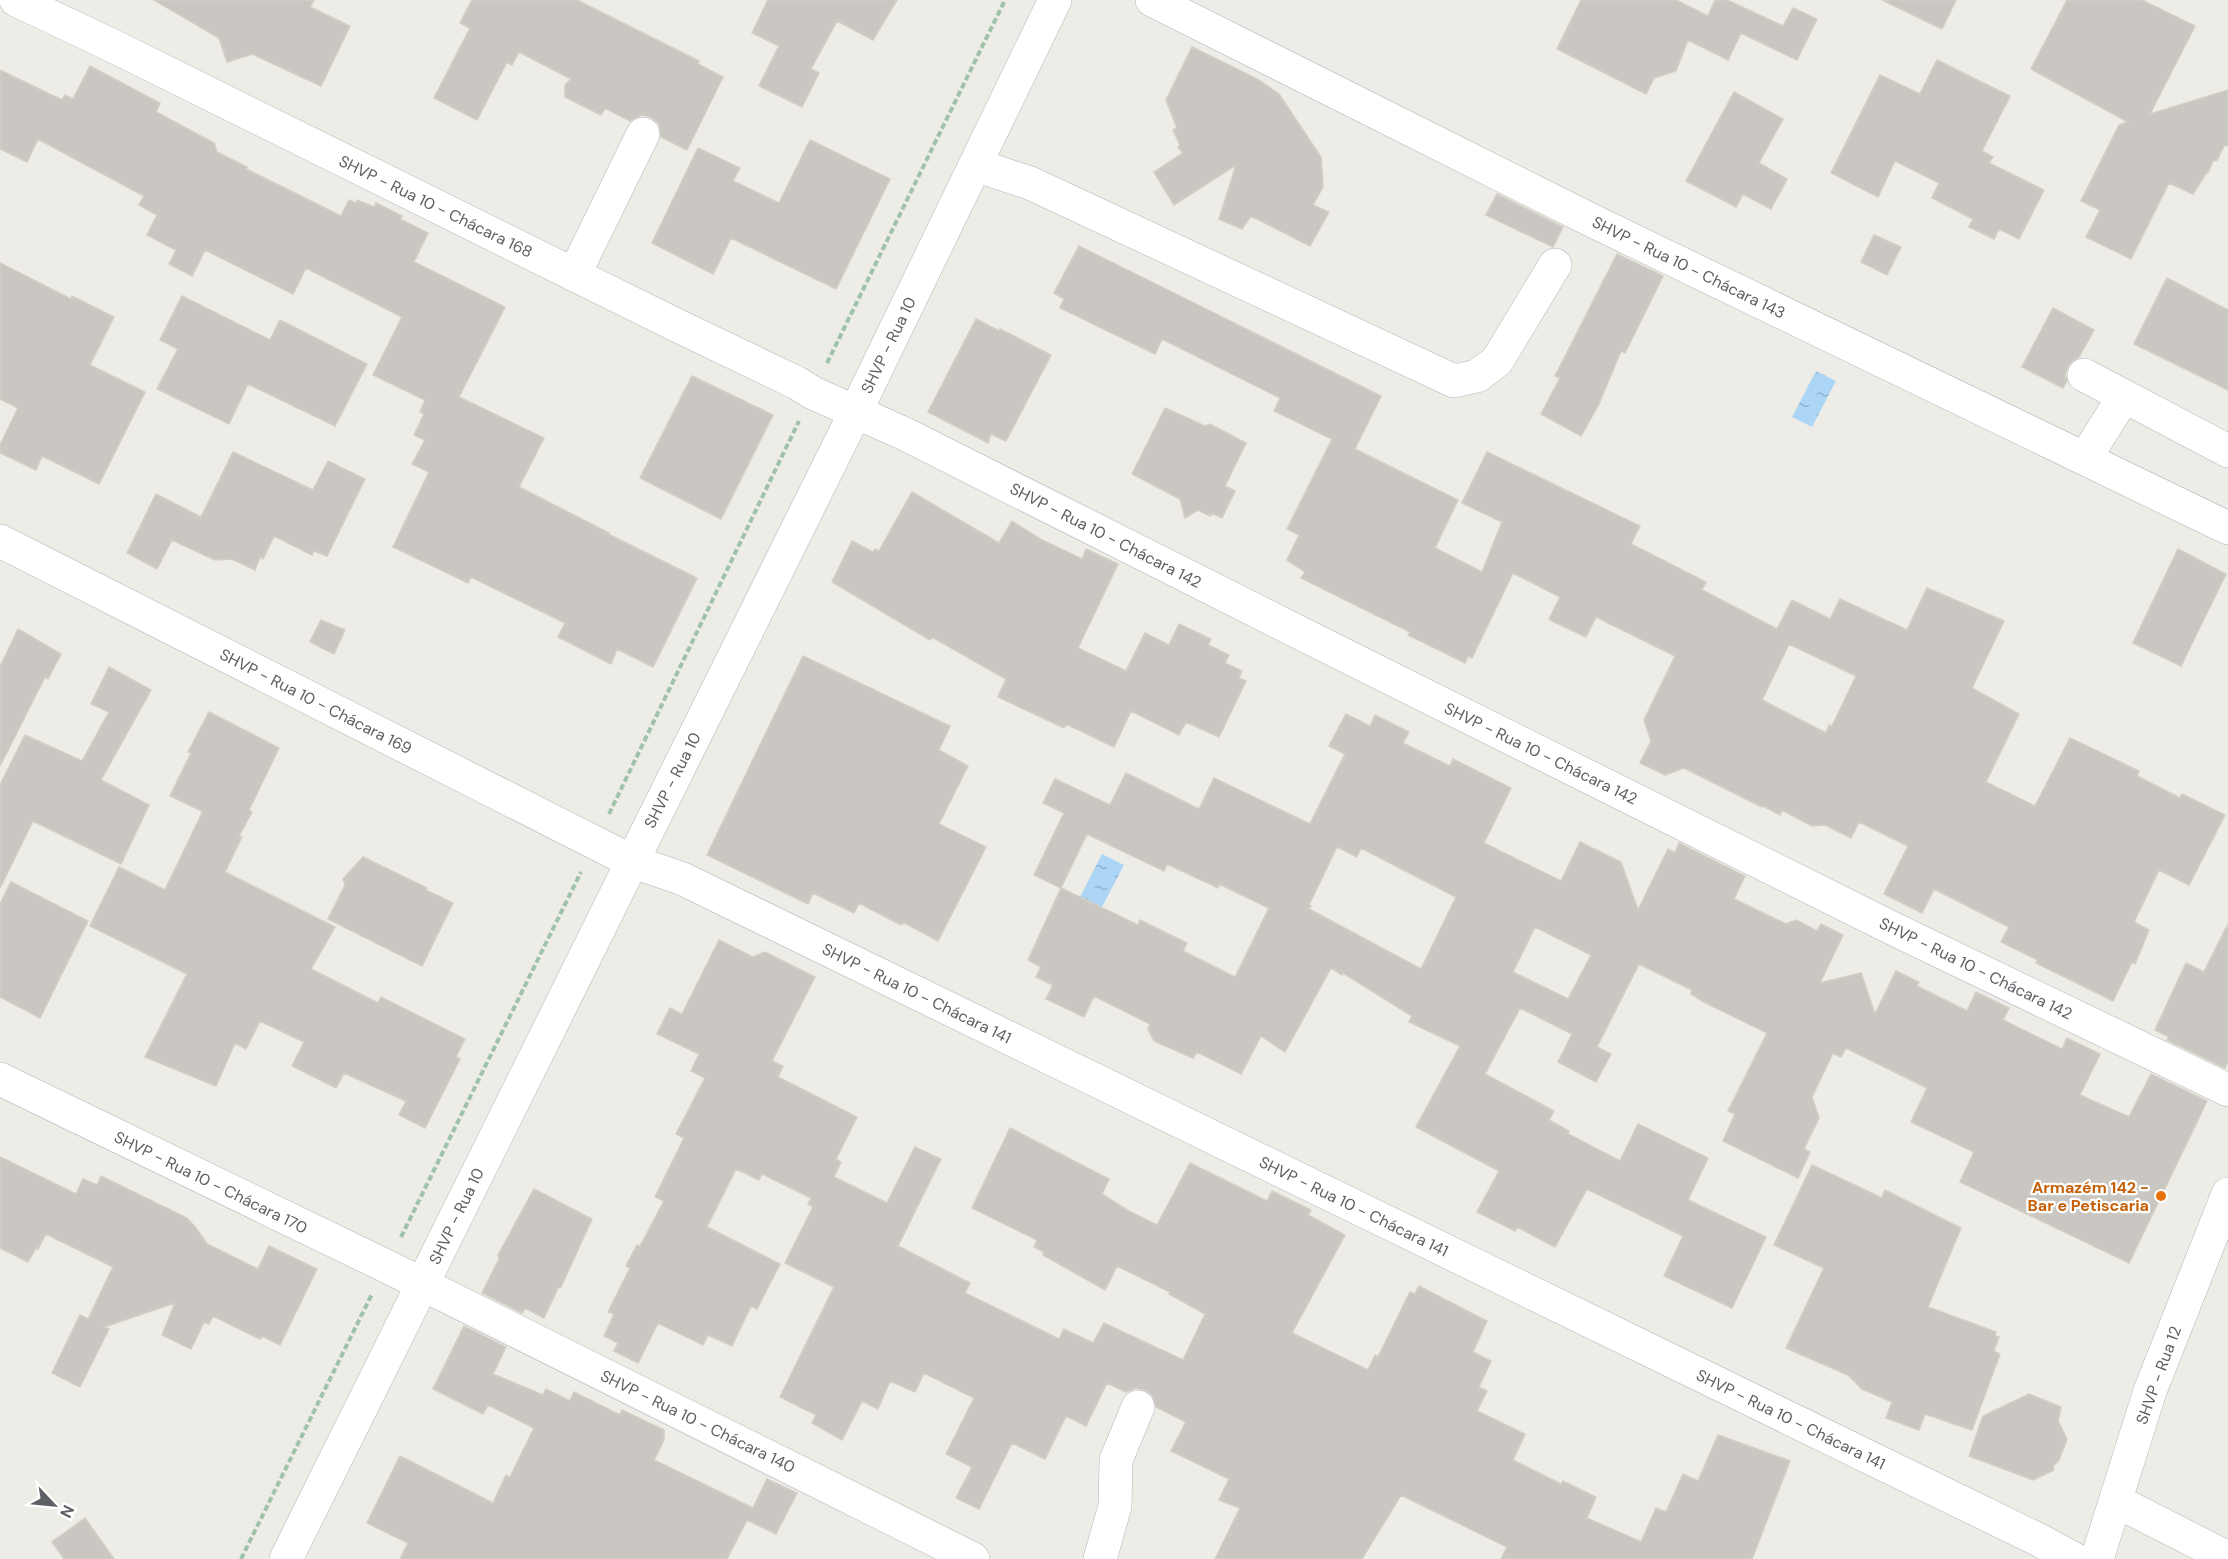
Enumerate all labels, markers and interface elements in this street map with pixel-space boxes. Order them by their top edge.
street label: SHVP - Rua 10 - Chácara 168 [335,150,536,263]
street label: SHVP - Rua 10 - Chácara 143 [1589,211,1789,323]
street label: SHVP - Rua 10 [856,293,921,397]
street label: SHVP - Rua 10 - Chácara 142 [1007,478,1205,593]
street label: SHVP - Rua 10 - Chácara 169 [216,644,415,759]
street label: SHVP - Rua 10 - Chácara 142 [1441,698,1641,809]
street label: SHVP - Rua 10 [639,729,706,832]
street label: SHVP - Rua 10 - Chácara 142 [1876,913,2076,1024]
street label: SHVP - Rua 10 - Chácara 141 [819,938,1015,1048]
street label: SHVP - Rua 10 - Chácara 170 [111,1126,311,1238]
street label: SHVP - Rua 10 - Chácara 141 [1256,1151,1452,1261]
street label: SHVP - Rua 10 [424,1164,489,1268]
place label: Armazém 142 - Bar e Petiscaria [2028,1177,2149,1216]
marker: Armazém 142 - Bar e Petiscaria [2154,1189,2168,1203]
street label: SHVP - Rua 12 [2131,1323,2186,1427]
street label: SHVP - Rua 10 - Chácara 141 [1693,1364,1889,1474]
street label: SHVP - Rua 10 - Chácara 140 [597,1365,799,1478]
north arrow [24,1475,84,1535]
text: N [55,1502,79,1521]

